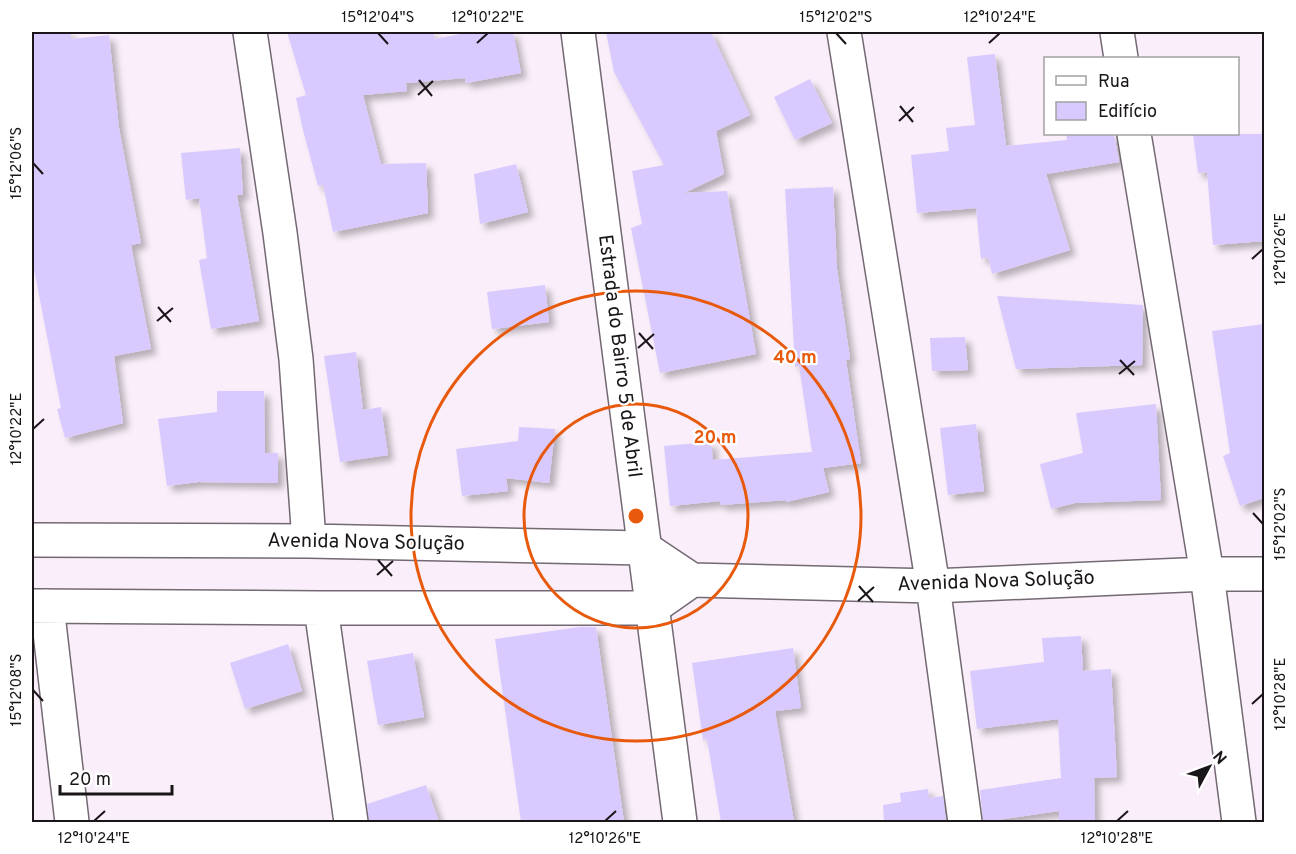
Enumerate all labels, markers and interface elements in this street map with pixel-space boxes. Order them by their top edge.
text: 15°12'04"S [341,9,415,28]
text: 12°10'22"E [452,9,524,28]
text: 15°12'02"S [800,9,872,28]
text: 12°10'24"E [964,9,1036,28]
legend [1044,57,1239,135]
text: Rua [1098,71,1129,94]
text: Edifício [1098,101,1157,124]
text: 15°12'06"S [8,127,27,199]
text: 12°10'26"E [1272,213,1291,285]
street label: Estrada do Bairro 5 de Abril [591,233,647,479]
text: 40 m [773,347,817,370]
text: 12°10'22"E [8,393,27,465]
text: 20 m [693,427,737,450]
text: 15°12'02"S [1272,488,1291,560]
centre of rings [626,506,646,526]
street label: Avenida Nova Solução [267,528,465,558]
street label: Avenida Nova Solução [897,566,1095,598]
text: 15°12'08"S [8,654,27,726]
text: 12°10'28"E [1272,658,1291,730]
north arrow [1179,737,1239,797]
text: N [1207,748,1230,769]
scale bar [60,758,172,796]
text: 20 m [69,769,111,792]
text: 12°10'24"E [58,830,130,849]
text: 12°10'26"E [569,830,641,849]
text: 12°10'28"E [1081,830,1153,849]

